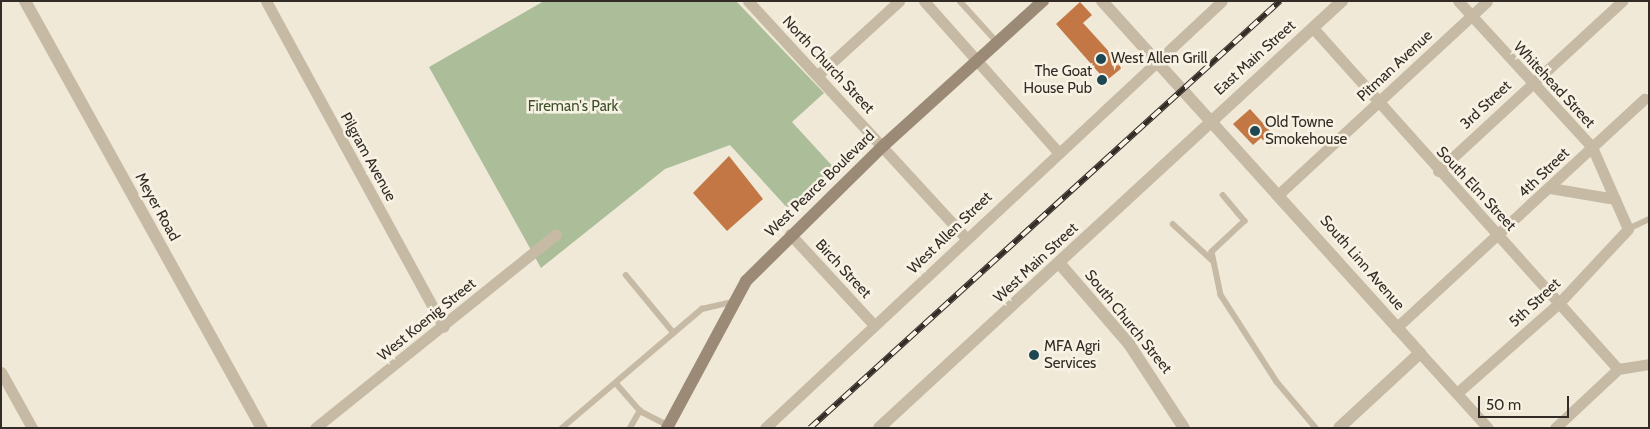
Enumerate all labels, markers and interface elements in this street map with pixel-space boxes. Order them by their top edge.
street label: North Church Street [778,13,878,117]
street label: East Main Street [1211,17,1299,99]
street label: Pitman Avenue [1354,27,1436,105]
street label: Whitehead Street [1509,38,1599,132]
place label: West Allen Grill [1111,50,1207,68]
marker: West Allen Grill [1095,53,1107,65]
place label: The Goat House Pub [1024,62,1092,97]
marker: The Goat House Pub [1096,74,1108,86]
street label: 3rd Street [1457,77,1515,133]
park label: Fireman's Park [528,98,618,116]
street label: Pilgram Avenue [336,110,400,204]
place label: Old Towne Smokehouse [1265,113,1347,148]
marker: Old Towne Smokehouse [1249,125,1261,137]
street label: West Pearce Boulevard [762,127,878,241]
street label: South Elm Street [1432,143,1520,235]
street label: 4th Street [1515,144,1573,202]
street label: Meyer Road [131,170,183,244]
street label: West Allen Street [904,188,996,278]
street label: South Linn Avenue [1316,212,1408,314]
street label: West Main Street [990,219,1082,307]
street label: Birch Street [811,236,875,302]
street label: South Church Street [1081,267,1175,377]
street label: West Koenig Street [374,275,480,365]
street label: 5th Street [1506,275,1564,331]
place label: MFA Agri Services [1044,337,1100,372]
marker: MFA Agri Services [1028,349,1040,361]
scale bar [1480,386,1571,418]
text: 50 m [1486,396,1521,414]

